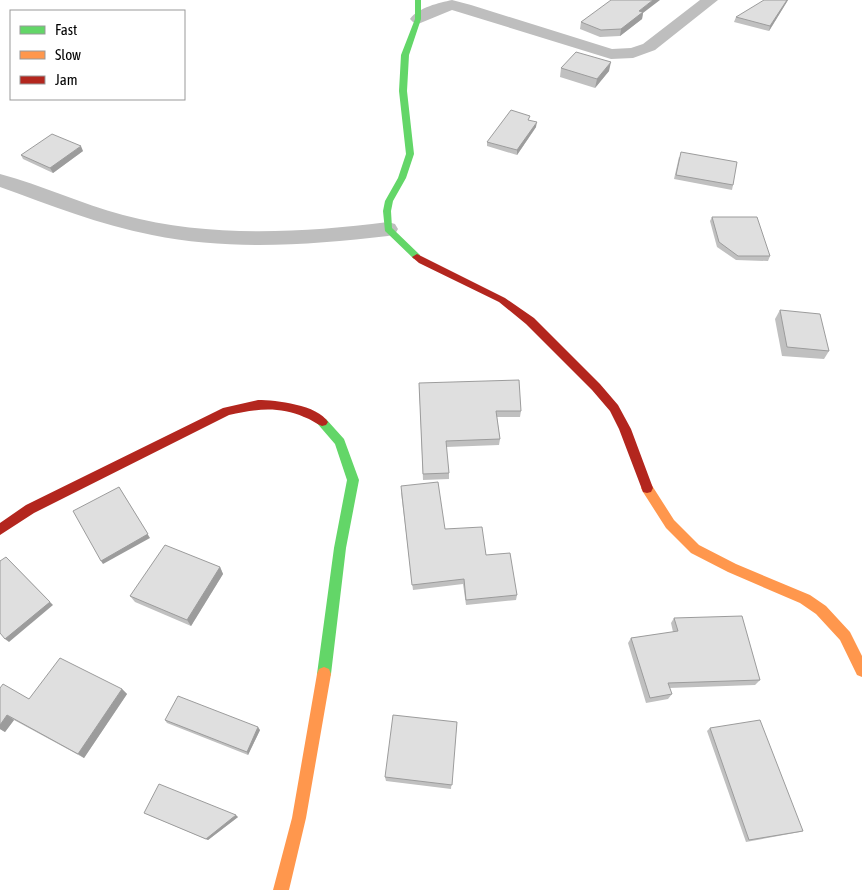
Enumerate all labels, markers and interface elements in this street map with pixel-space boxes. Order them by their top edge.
legend [10,10,185,100]
text: Fast [55,21,77,38]
text: Slow [55,46,81,63]
text: Jam [55,71,78,88]

